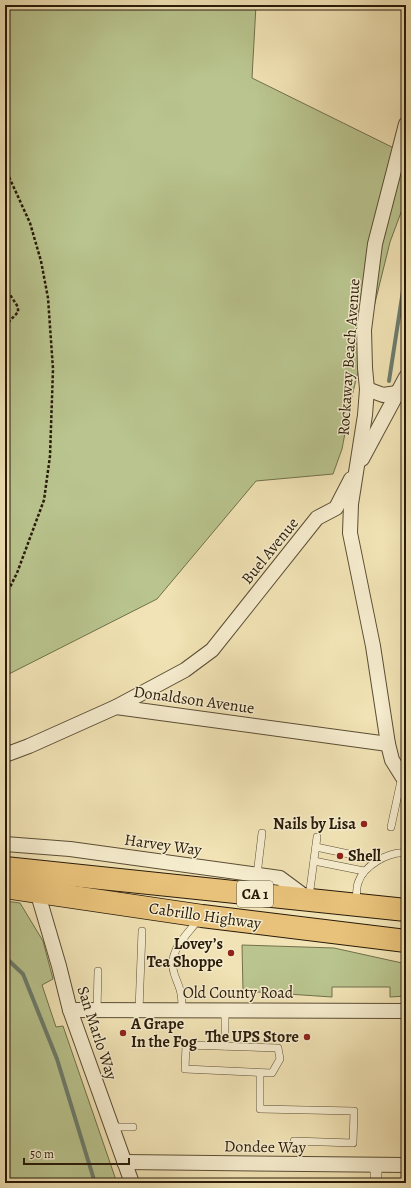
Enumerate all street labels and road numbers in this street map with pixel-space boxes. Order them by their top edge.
street label: Rockaway Beach Avenue [333,278,365,436]
street label: Buel Avenue [236,513,304,589]
street label: Donaldson Avenue [132,681,256,719]
street label: Harvey Way [123,829,204,861]
road number: CA 1 [237,881,273,907]
street label: Cabrillo Highway [147,897,263,935]
street label: Old County Road [183,982,294,1004]
street label: San Marlo Way [71,983,123,1084]
street label: Dondee Way [224,1135,307,1159]

